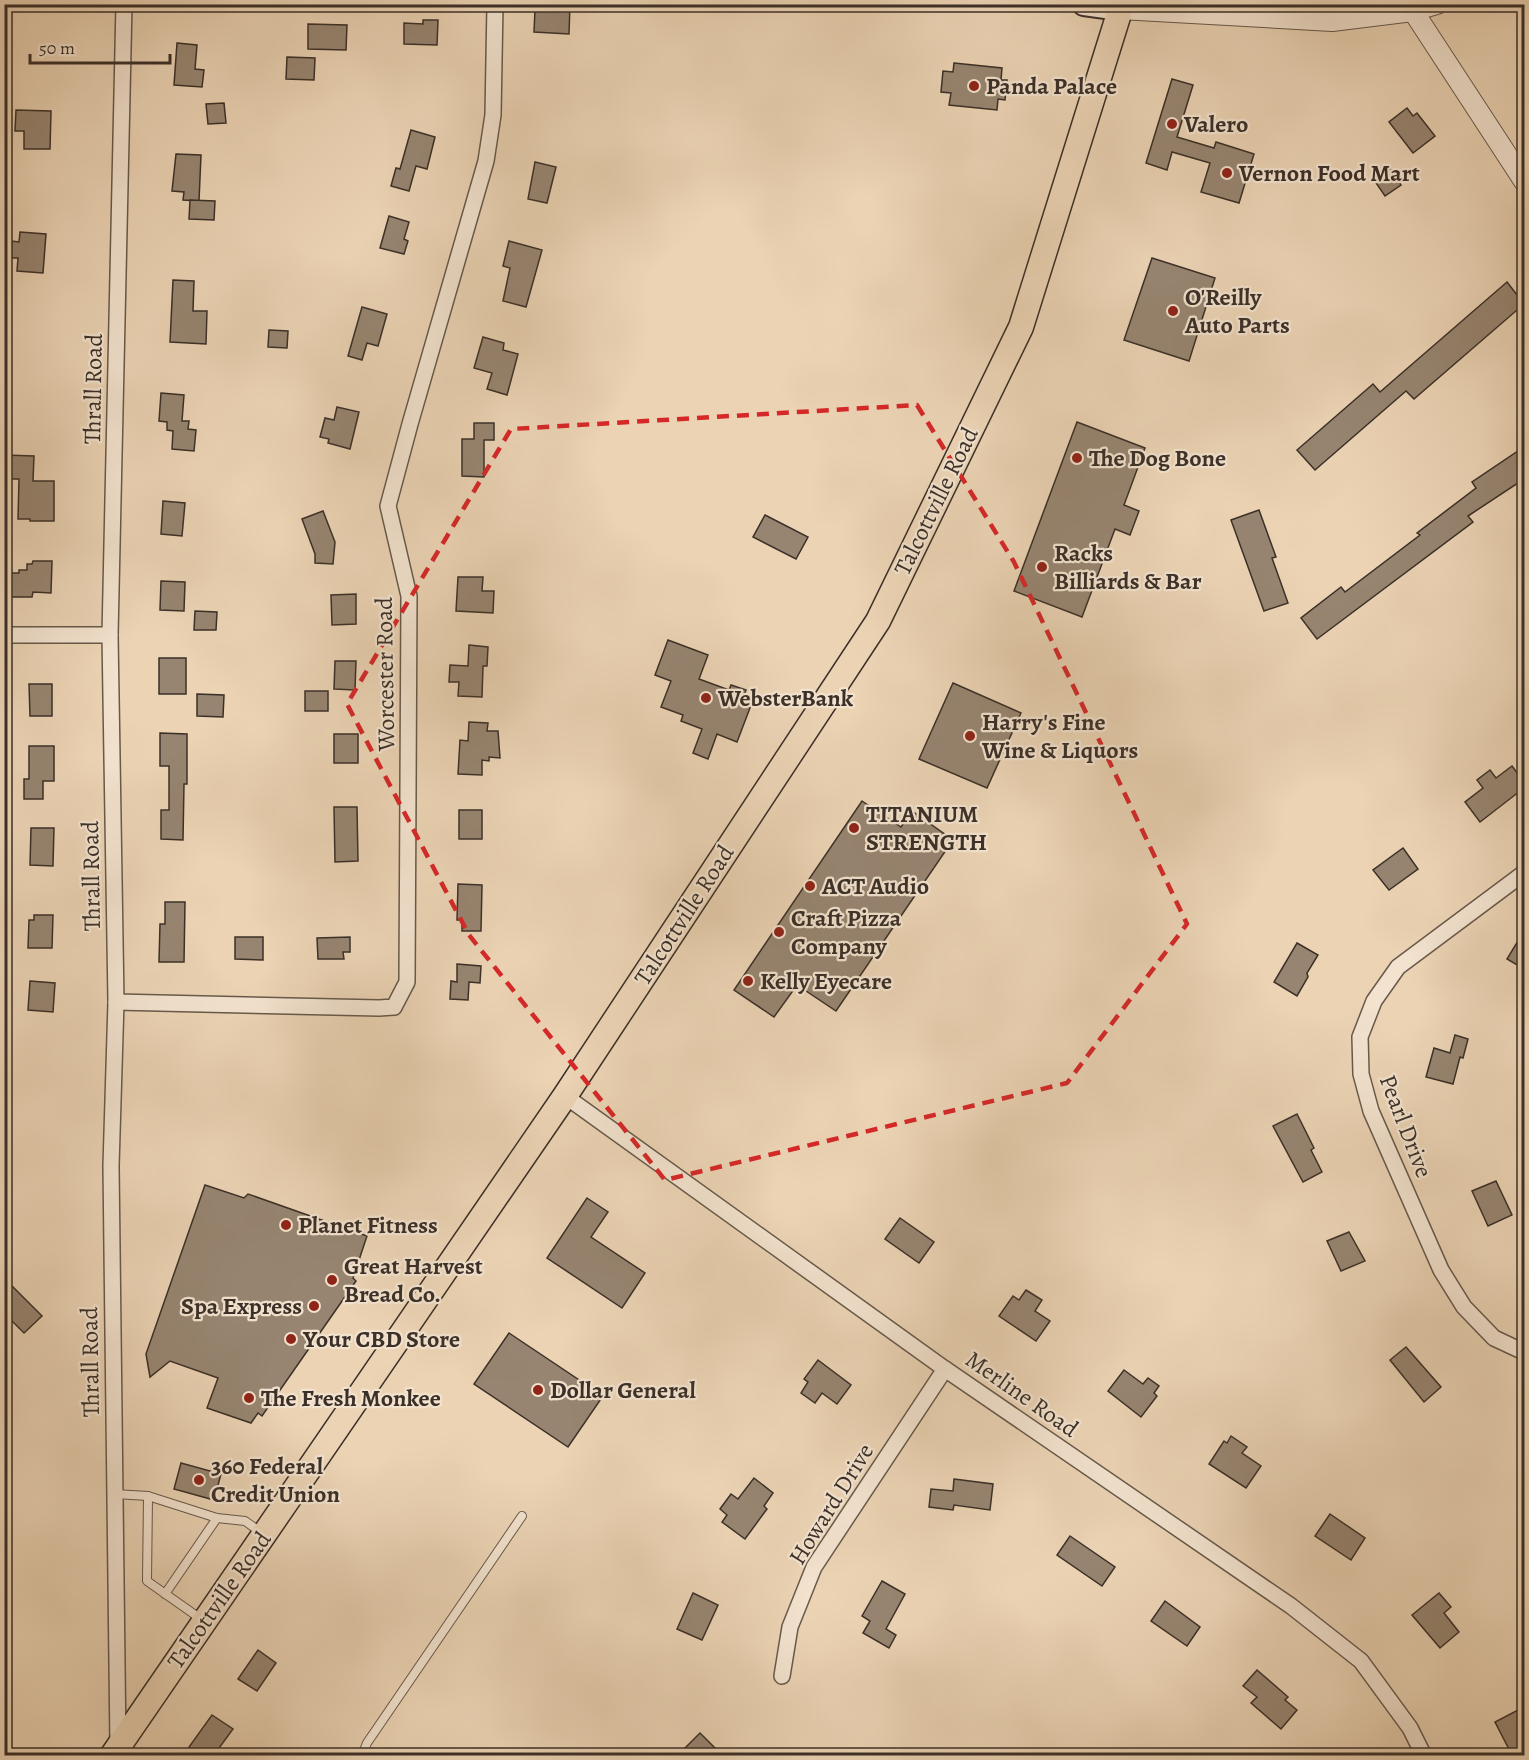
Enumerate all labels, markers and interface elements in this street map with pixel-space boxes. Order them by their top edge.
scale bar [30,27,170,65]
text: 50 m [39,36,75,60]
place label: Panda Palace [986,70,1117,102]
marker: Panda Palace [967,79,981,93]
place label: Valero [1183,108,1248,140]
marker: Valero [1165,117,1179,131]
place label: Vernon Food Mart [1238,157,1420,189]
marker: Vernon Food Mart [1220,166,1234,180]
place label: O'Reilly Auto Parts [1184,281,1290,341]
marker: O'Reilly Auto Parts [1166,304,1180,318]
street label: Thrall Road [76,333,110,444]
street label: Talcottville Road [886,421,986,580]
place label: The Dog Bone [1089,442,1226,474]
marker: The Dog Bone [1070,451,1084,465]
place label: Racks Billiards & Bar [1054,537,1202,597]
marker: Racks Billiards & Bar [1035,560,1049,574]
street label: Worcester Road [368,596,402,752]
place label: WebsterBank [717,682,854,714]
marker: WebsterBank [699,691,713,705]
place label: Harry's Fine Wine & Liquors [981,706,1138,766]
marker: Harry's Fine Wine & Liquors [963,729,977,743]
place label: TITANIUM STRENGTH [866,798,987,858]
street label: Thrall Road [74,820,108,931]
marker: TITANIUM STRENGTH [847,821,861,835]
street label: Talcottville Road [627,839,741,991]
place label: ACT Audio [821,870,929,902]
marker: ACT Audio [803,879,817,893]
place label: Craft Pizza Company [791,902,902,962]
marker: Craft Pizza Company [772,925,786,939]
place label: Kelly Eyecare [760,965,892,997]
marker: Kelly Eyecare [741,974,755,988]
street label: Pearl Drive [1372,1070,1440,1182]
place label: Planet Fitness [298,1209,438,1241]
marker: Planet Fitness [279,1218,293,1232]
place label: Great Harvest Bread Co. [344,1250,483,1310]
marker: Great Harvest Bread Co. [325,1273,339,1287]
place label: Spa Express [181,1290,302,1322]
marker: Spa Express [307,1299,321,1313]
street label: Thrall Road [73,1306,107,1417]
place label: Your CBD Store [302,1323,460,1355]
marker: Your CBD Store [284,1332,298,1346]
street label: Merline Road [959,1343,1085,1445]
place label: Dollar General [550,1374,696,1406]
place label: The Fresh Monkee [261,1382,441,1414]
marker: Dollar General [531,1383,545,1397]
marker: The Fresh Monkee [242,1391,256,1405]
street label: Howard Drive [781,1437,881,1571]
place label: 360 Federal Credit Union [211,1450,340,1510]
marker: 360 Federal Credit Union [192,1473,206,1487]
street label: Talcottville Road [160,1525,278,1675]

